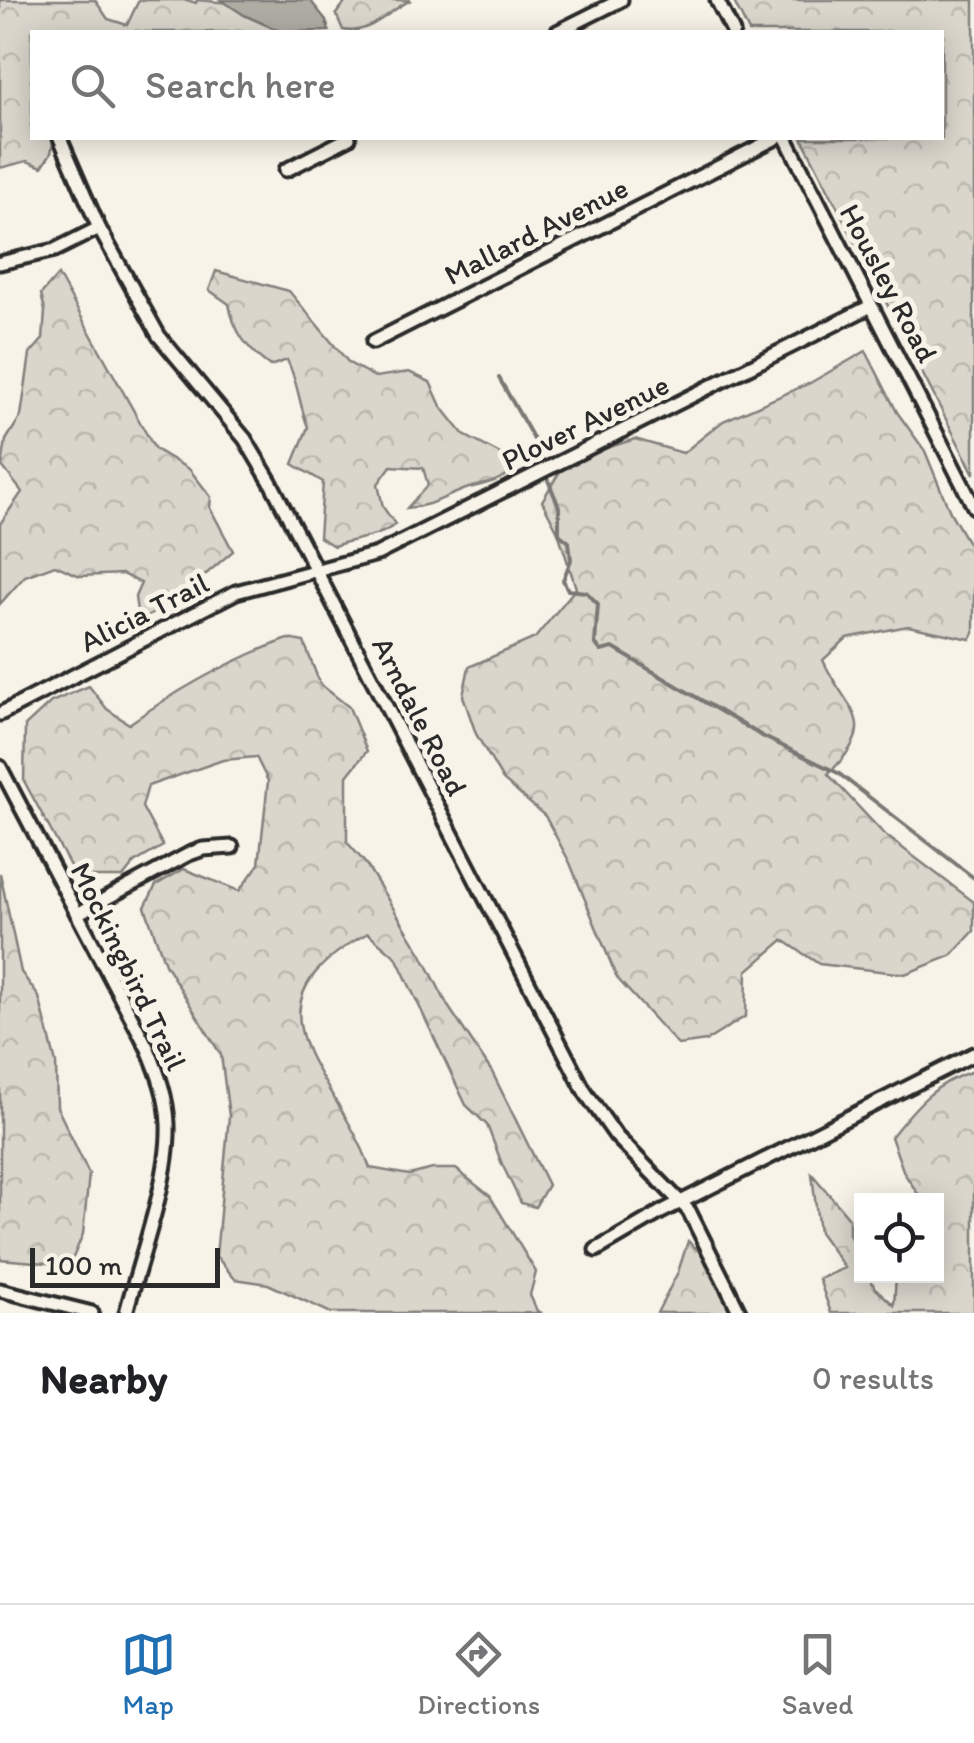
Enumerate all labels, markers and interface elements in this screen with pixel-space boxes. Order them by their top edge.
search box [30,30,944,140]
icon: search [65,58,120,113]
text: Search here [145,62,336,108]
street label: Mallard Avenue [438,169,634,293]
street label: Housley Road [832,197,946,369]
street label: Plover Avenue [495,366,675,478]
street label: Alicia Trail [73,564,215,660]
street label: Arndale Road [364,630,476,802]
street label: Mockingbird Trail [63,856,196,1076]
map controls [854,1193,944,1283]
button: locate [854,1193,944,1283]
scale bar [30,1243,220,1288]
text: 100 m [45,1248,122,1282]
text: Nearby [40,1353,167,1404]
text: 0 results [812,1359,934,1397]
tab: Map [121,1627,176,1721]
tab: Directions [417,1627,540,1721]
tab: Saved [782,1627,853,1721]

